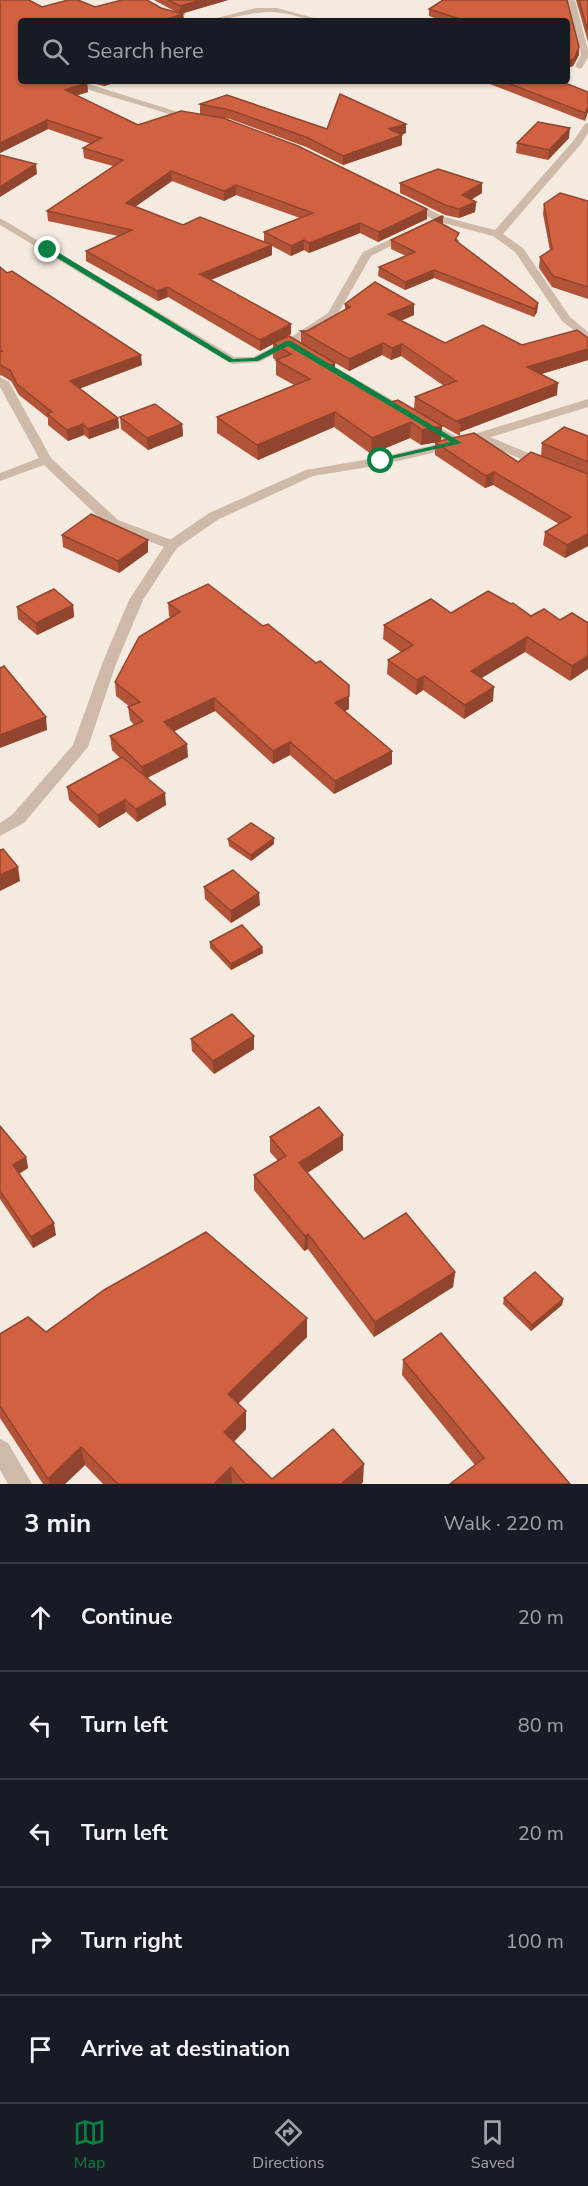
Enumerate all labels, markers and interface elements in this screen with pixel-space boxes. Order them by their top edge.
search box [18,18,570,84]
icon: search [39,35,72,68]
text: Search here [87,36,204,66]
route end [34,236,60,262]
route start [367,447,393,473]
text: 3 min [24,1506,91,1541]
text: Walk · 220 m [444,1510,564,1537]
icon: ahead [24,1601,57,1634]
text: Continue [81,1602,172,1632]
text: 20 m [518,1604,564,1631]
icon: left [24,1709,57,1742]
text: Turn left [81,1710,168,1740]
text: 80 m [518,1712,564,1739]
icon: left [24,1817,57,1850]
text: Turn left [81,1818,168,1848]
text: 20 m [518,1820,564,1847]
icon: right [24,1925,57,1958]
text: Turn right [81,1926,182,1956]
text: 100 m [506,1928,564,1955]
icon: arrive [24,2033,57,2066]
text: Arrive at destination [81,2034,290,2064]
tab: Map [73,2116,106,2174]
tab: Directions [252,2116,324,2174]
tab: Saved [471,2116,515,2174]

